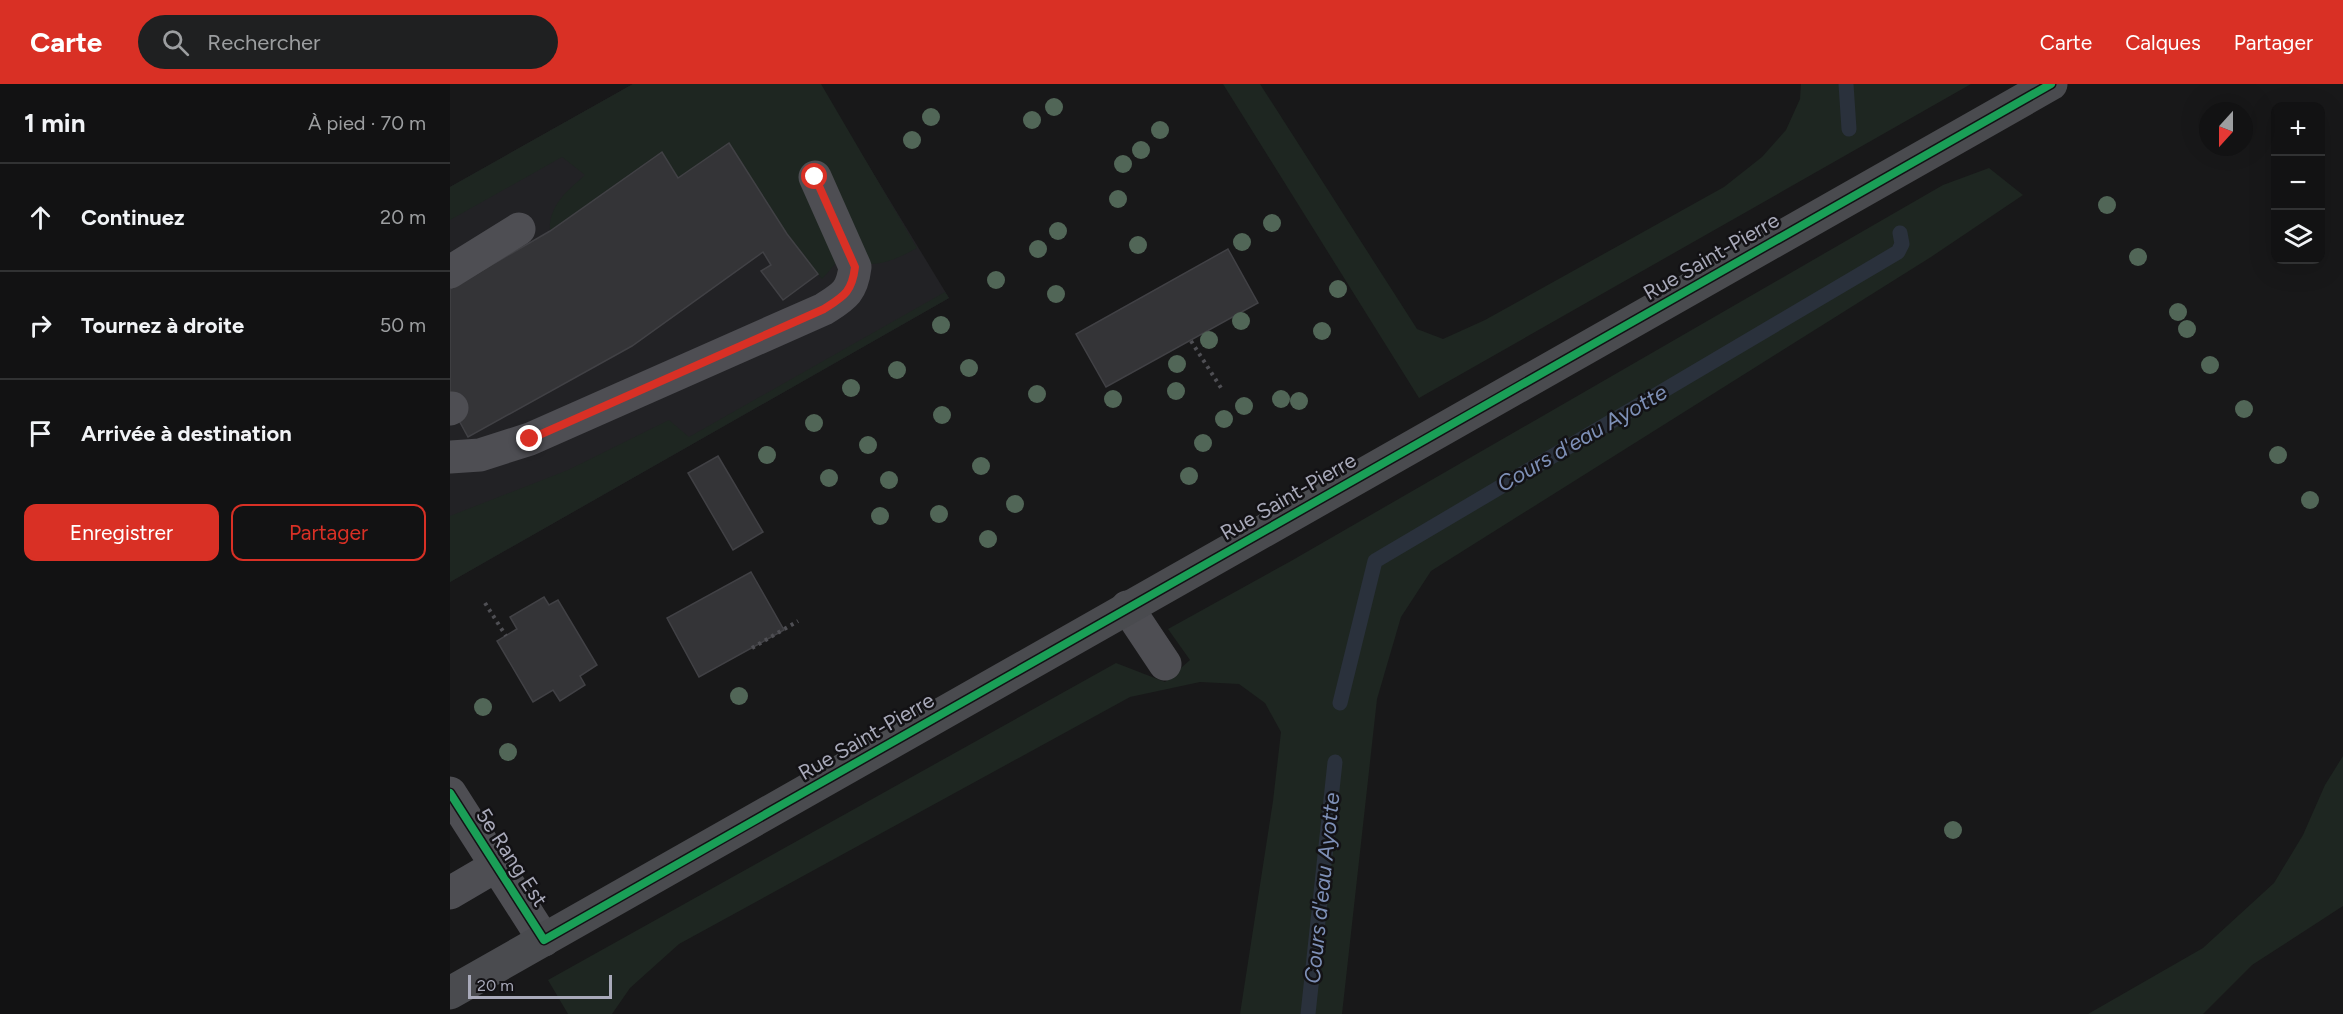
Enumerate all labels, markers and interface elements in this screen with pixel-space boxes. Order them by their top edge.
search box [138,15,558,69]
text: Carte [30,25,102,59]
icon: search [159,26,192,59]
text: Rechercher [207,29,320,56]
text: Carte [2040,30,2092,55]
text: Calques [2125,30,2201,55]
text: Partager [2234,30,2313,55]
north arrow [2199,102,2253,156]
map controls [2271,102,2325,264]
button: + [2271,102,2325,156]
text: 1 min [24,107,85,139]
text: À pied · 70 m [308,111,426,135]
button: − [2271,156,2325,210]
route start [801,163,827,189]
icon: ahead [24,201,57,234]
text: Continuez [81,204,185,231]
text: 20 m [380,205,426,229]
street label: Rue Saint-Pierre [1639,207,1783,305]
button: layers [2271,210,2325,264]
icon: right [24,309,57,342]
text: Tournez à droite [81,312,244,339]
text: 50 m [380,313,426,337]
water label: Cours d'eau Ayotte [1492,378,1672,498]
icon: arrive [24,417,57,450]
text: Arrivée à destination [81,420,292,447]
route end [516,425,542,451]
street label: Rue Saint-Pierre [1216,447,1360,545]
button: Enregistrer [24,504,219,561]
button: Partager [231,504,426,561]
street label: Rue Saint-Pierre [794,687,938,785]
water label: Cours d'eau Ayotte [1299,791,1345,985]
street label: 5e Rang Est [471,803,553,911]
scale bar [468,972,612,1000]
text: 20 m [477,976,514,995]

